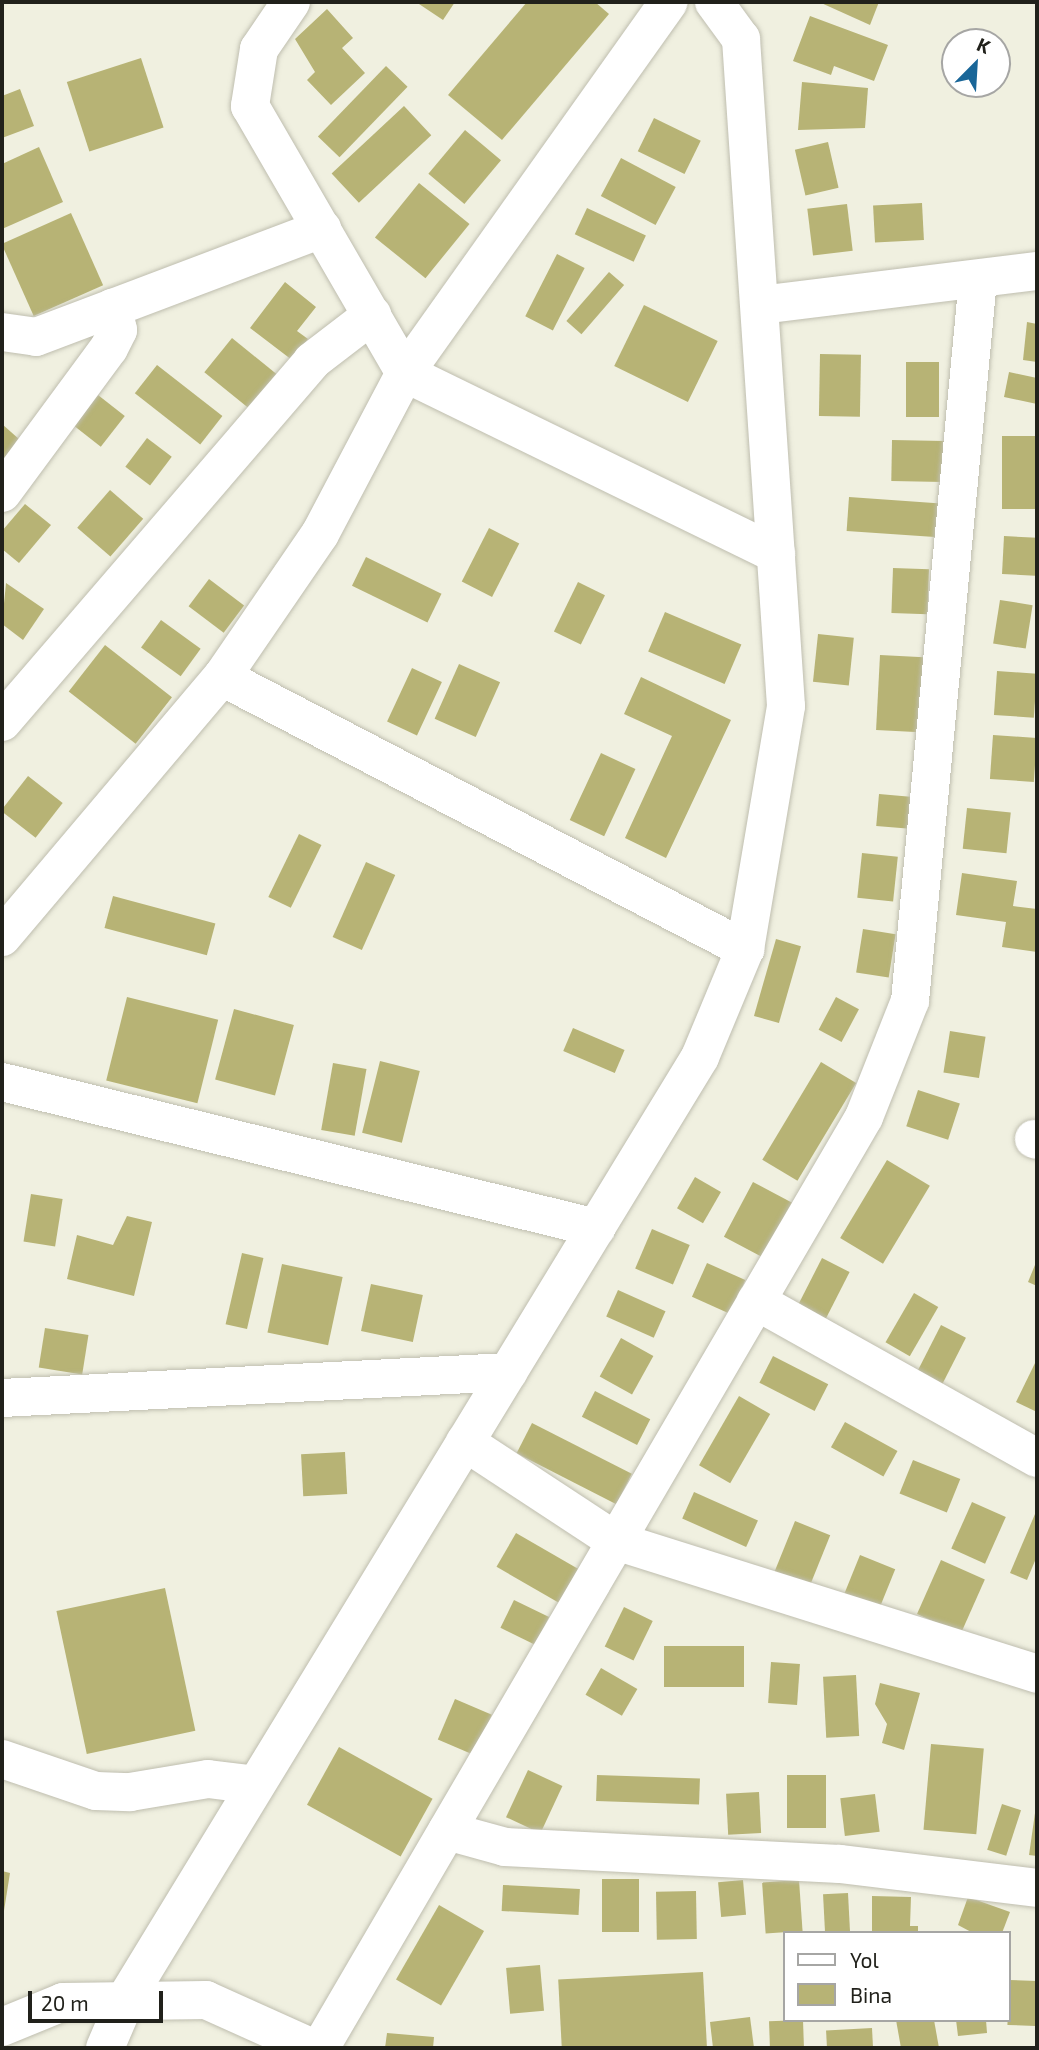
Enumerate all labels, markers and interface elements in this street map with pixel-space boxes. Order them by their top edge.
north arrow [941,28,1011,98]
text: K [974,32,994,58]
legend [783,1931,1011,2022]
text: Yol [850,1947,879,1972]
scale bar [32,1976,166,2020]
text: Bina [850,1982,892,2007]
text: 20 m [41,1990,89,2015]

